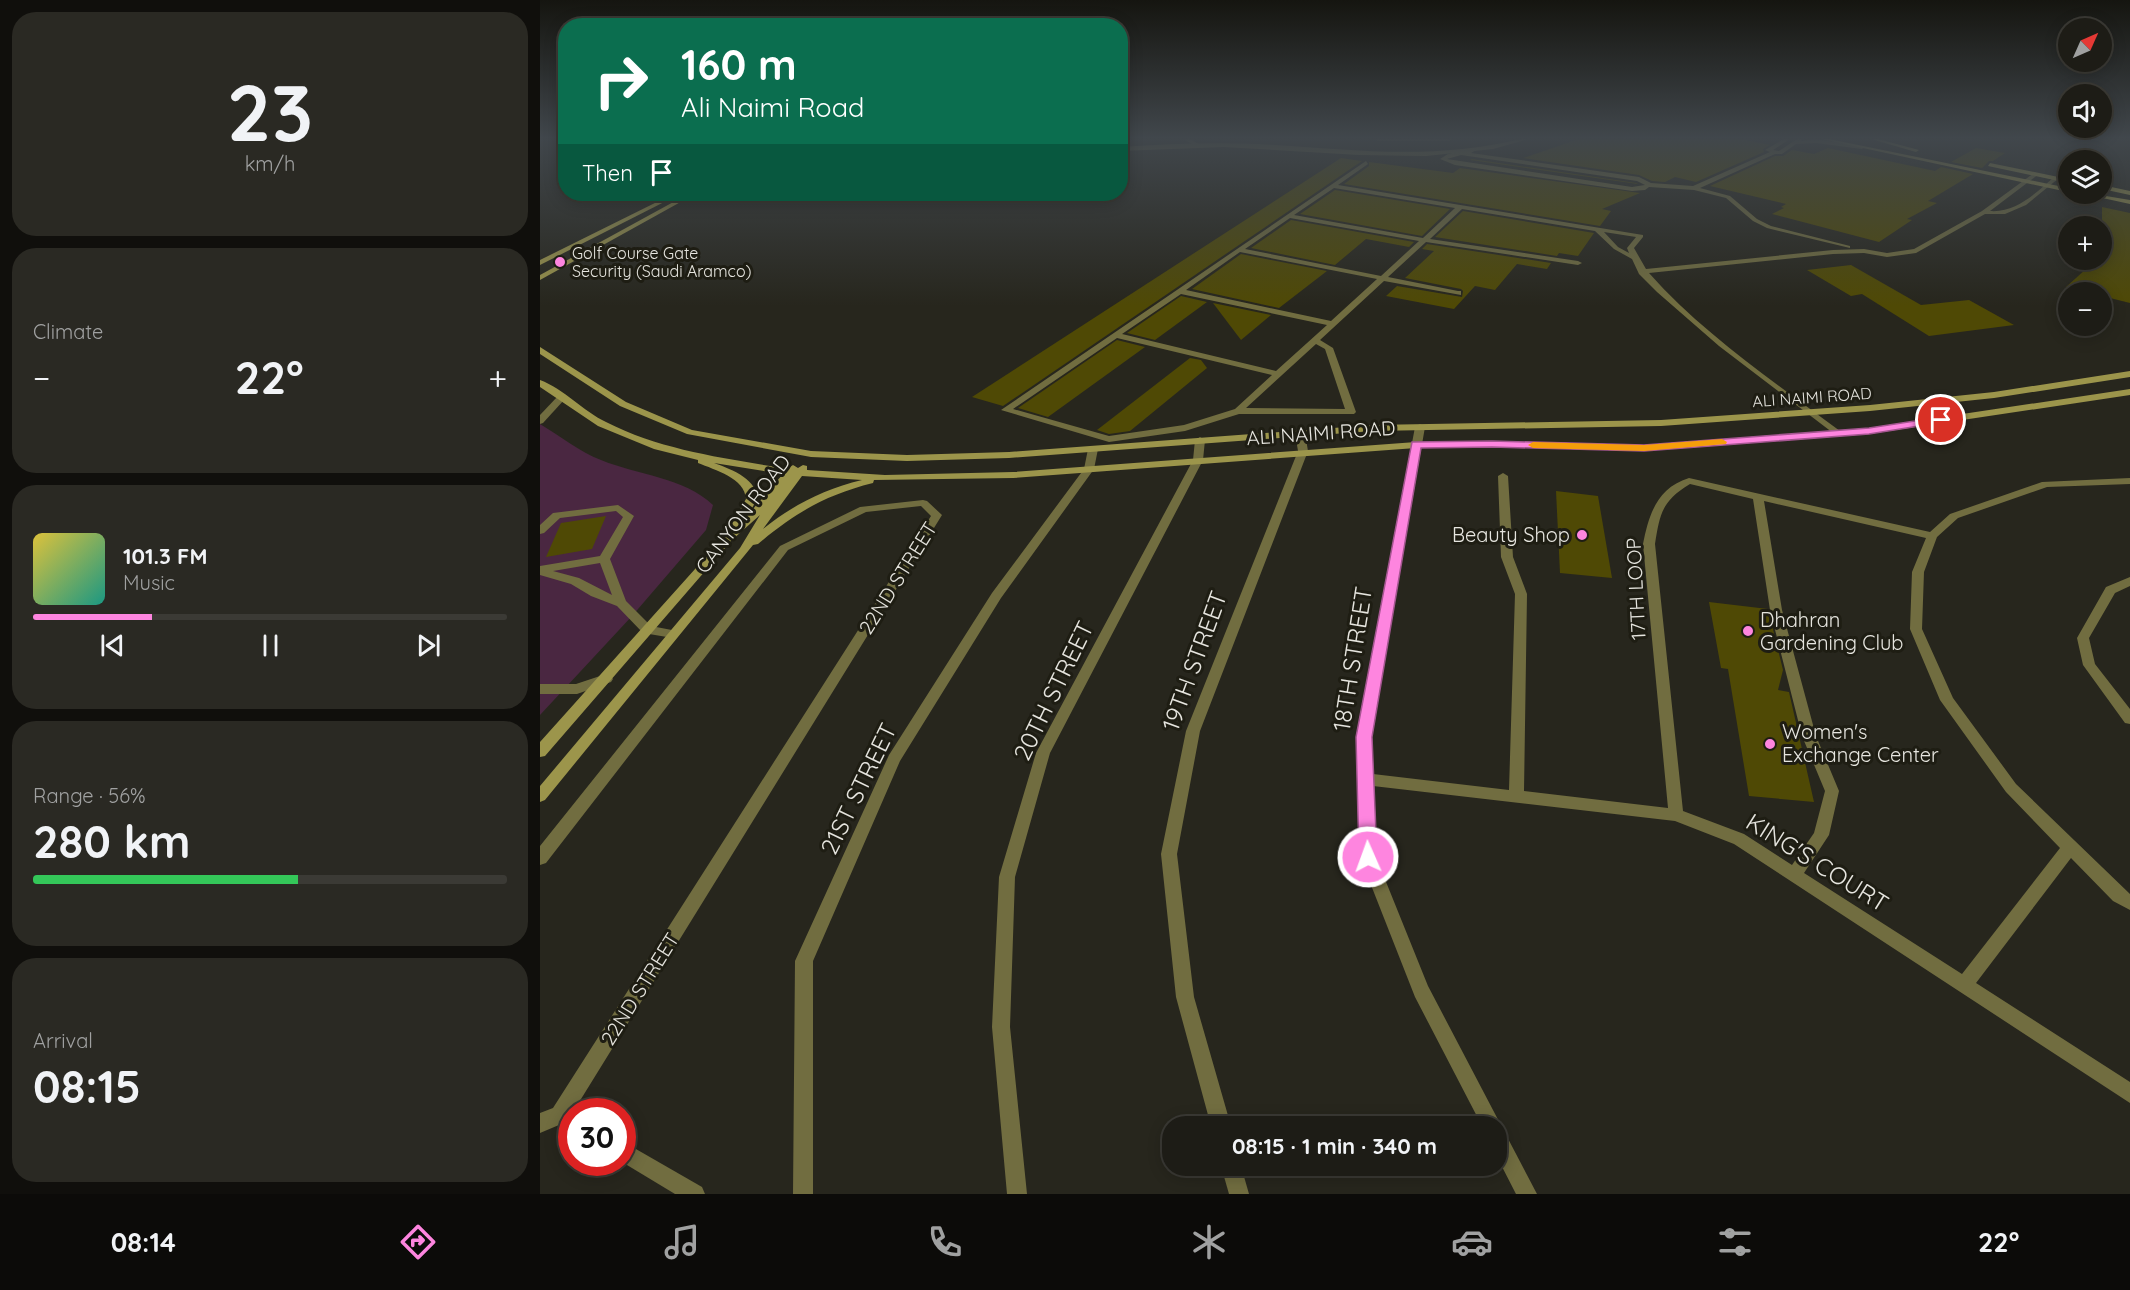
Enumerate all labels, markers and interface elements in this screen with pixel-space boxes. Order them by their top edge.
north arrow [2058,18,2112,72]
map controls [2058,18,2112,336]
text: 160 m [681,38,797,91]
icon: right [582,42,660,120]
text: 23 [227,63,313,161]
button: sound [2058,84,2112,138]
text: Ali Naimi Road [681,90,864,124]
button: layers [2058,150,2112,204]
text: km/h [245,151,295,176]
icon: arrive [645,156,678,189]
text: Then [582,159,633,187]
button: + [2058,216,2112,270]
place label: Golf Course Gate Security (Saudi Aramco) [572,243,752,281]
marker: Golf Course Gate Security (Saudi Aramco) [553,255,567,269]
button: − [2058,282,2112,336]
text: Climate [33,319,103,344]
text: 22° [235,349,304,405]
text: − [33,357,50,398]
text: + [488,357,507,398]
street label: ALI NAIMI ROAD [1752,383,1872,411]
pin [1915,394,1966,445]
icon: arrive [1924,403,1957,436]
street label: ALI NAIMI ROAD [1246,415,1396,450]
street label: CANYON ROAD [690,449,795,578]
street label: 22ND STREET [853,517,942,639]
place label: Beauty Shop [1452,522,1570,547]
marker: Beauty Shop [1575,528,1589,542]
street label: 17TH LOOP [1620,537,1651,641]
text: 101.3 FM [123,542,207,570]
text: Music [123,570,175,595]
street label: 18TH STREET [1326,584,1378,733]
street label: 19TH STREET [1155,587,1233,735]
place label: Dhahran Gardening Club [1760,607,1903,655]
street label: 20TH STREET [1006,616,1100,765]
marker: Dhahran Gardening Club [1741,624,1755,638]
icon: previous [96,629,129,662]
icon: pause [254,629,287,662]
icon: next [412,629,445,662]
street label: 21ST STREET [813,718,903,859]
place label: Women's Exchange Center [1782,719,1939,767]
marker: Women's Exchange Center [1763,737,1777,751]
text: Range · 56% [33,783,146,808]
street label: KING'S COURT [1741,806,1894,918]
text: 280 km [33,813,191,869]
position arrow [1336,825,1400,889]
street label: 22ND STREET [595,928,684,1050]
text: Arrival [33,1028,93,1053]
text: 08:15 [33,1058,141,1114]
speed limit sign: 30 [558,1098,636,1176]
text: 08:15 · 1 min · 340 m [1232,1132,1437,1160]
icon: directions [397,1221,439,1263]
icon: music [661,1221,703,1263]
icon: phone [924,1221,966,1263]
icon: climate [1188,1221,1230,1263]
icon: car [1451,1221,1493,1263]
icon: filters [1714,1221,1756,1263]
text: 08:14 [111,1225,176,1259]
text: 22° [1978,1225,2019,1259]

